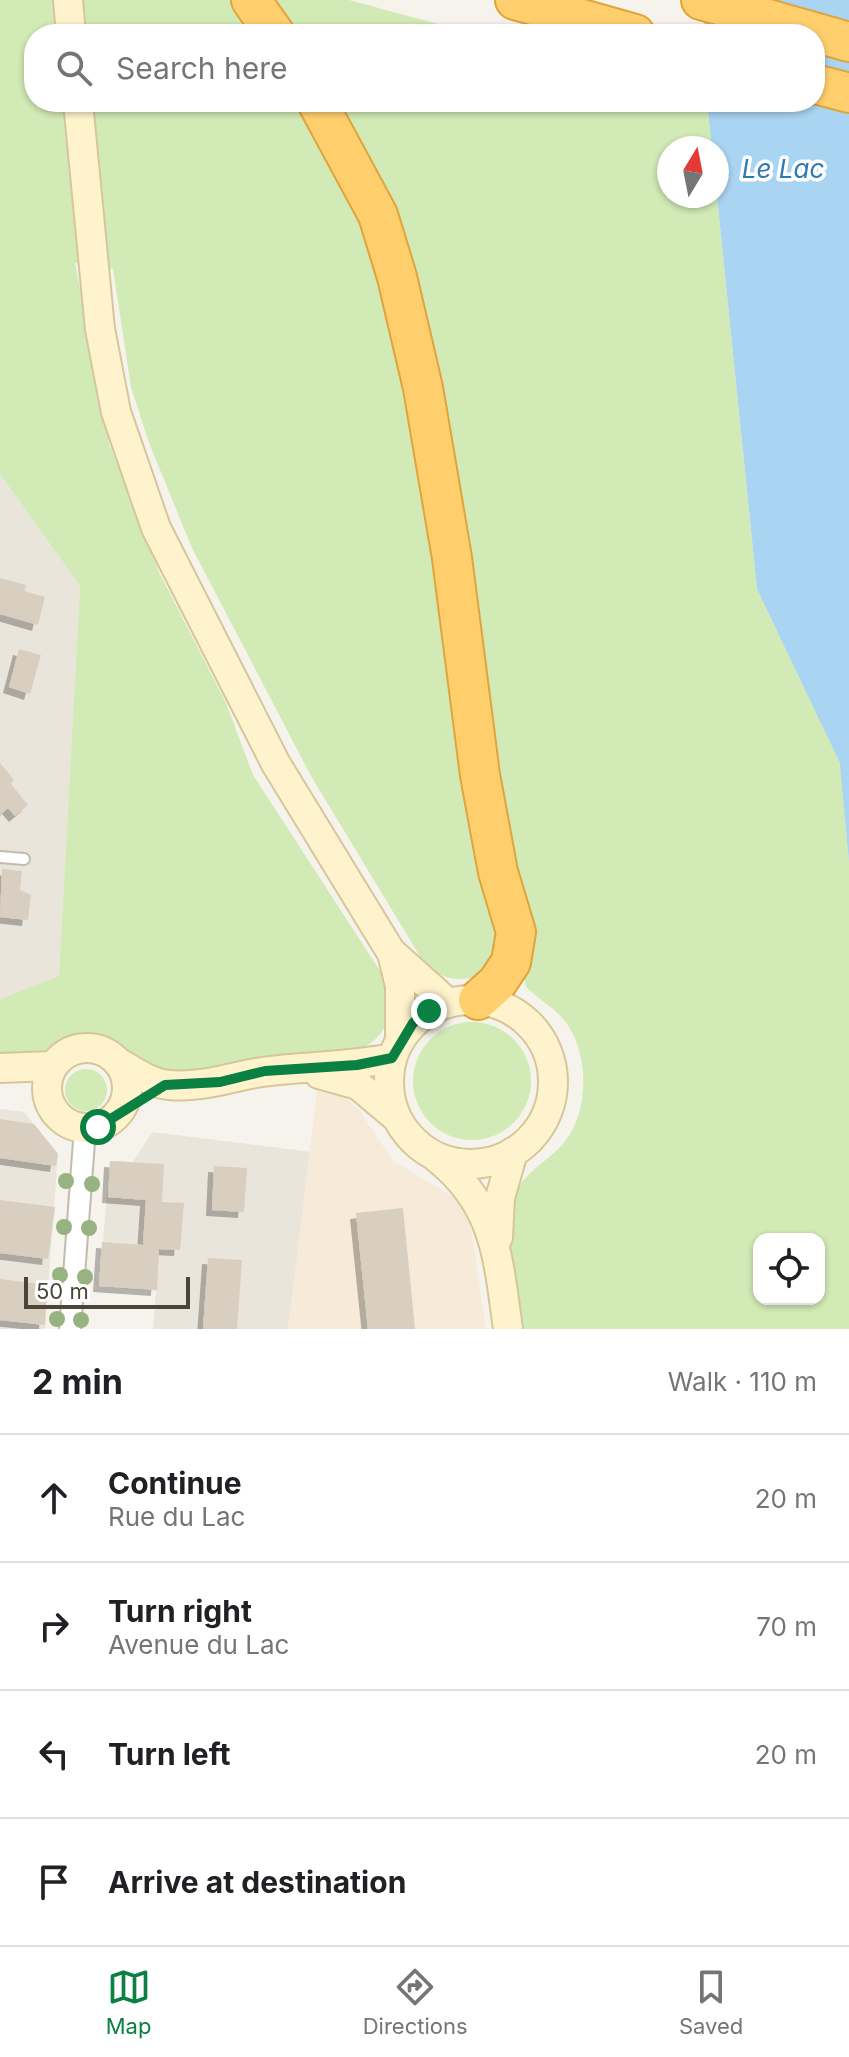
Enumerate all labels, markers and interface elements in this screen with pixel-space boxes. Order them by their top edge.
search box [24,24,825,112]
icon: search [52,46,96,90]
text: Search here [116,50,288,86]
north arrow [657,136,729,208]
water label: Le Lac [742,153,824,184]
route end [411,993,447,1029]
route start [80,1109,116,1145]
map controls [753,1233,825,1305]
button: locate [753,1233,825,1305]
scale bar [24,1273,190,1309]
text: 50 m [36,1278,89,1304]
text: 2 min [32,1361,123,1402]
text: Walk · 110 m [668,1366,817,1397]
text: Continue [108,1465,242,1501]
icon: ahead [32,1476,76,1520]
text: 20 m [755,1483,817,1514]
text: Rue du Lac [108,1501,245,1532]
text: Turn right [108,1593,252,1629]
icon: right [32,1604,76,1648]
text: 70 m [756,1611,817,1642]
text: Avenue du Lac [108,1629,289,1660]
icon: left [32,1732,76,1776]
text: Turn left [108,1736,230,1772]
text: 20 m [755,1739,817,1770]
icon: arrive [32,1860,76,1904]
text: Arrive at destination [108,1864,406,1900]
tab: Map [106,1965,151,2039]
tab: Directions [363,1965,468,2039]
tab: Saved [679,1965,743,2039]

